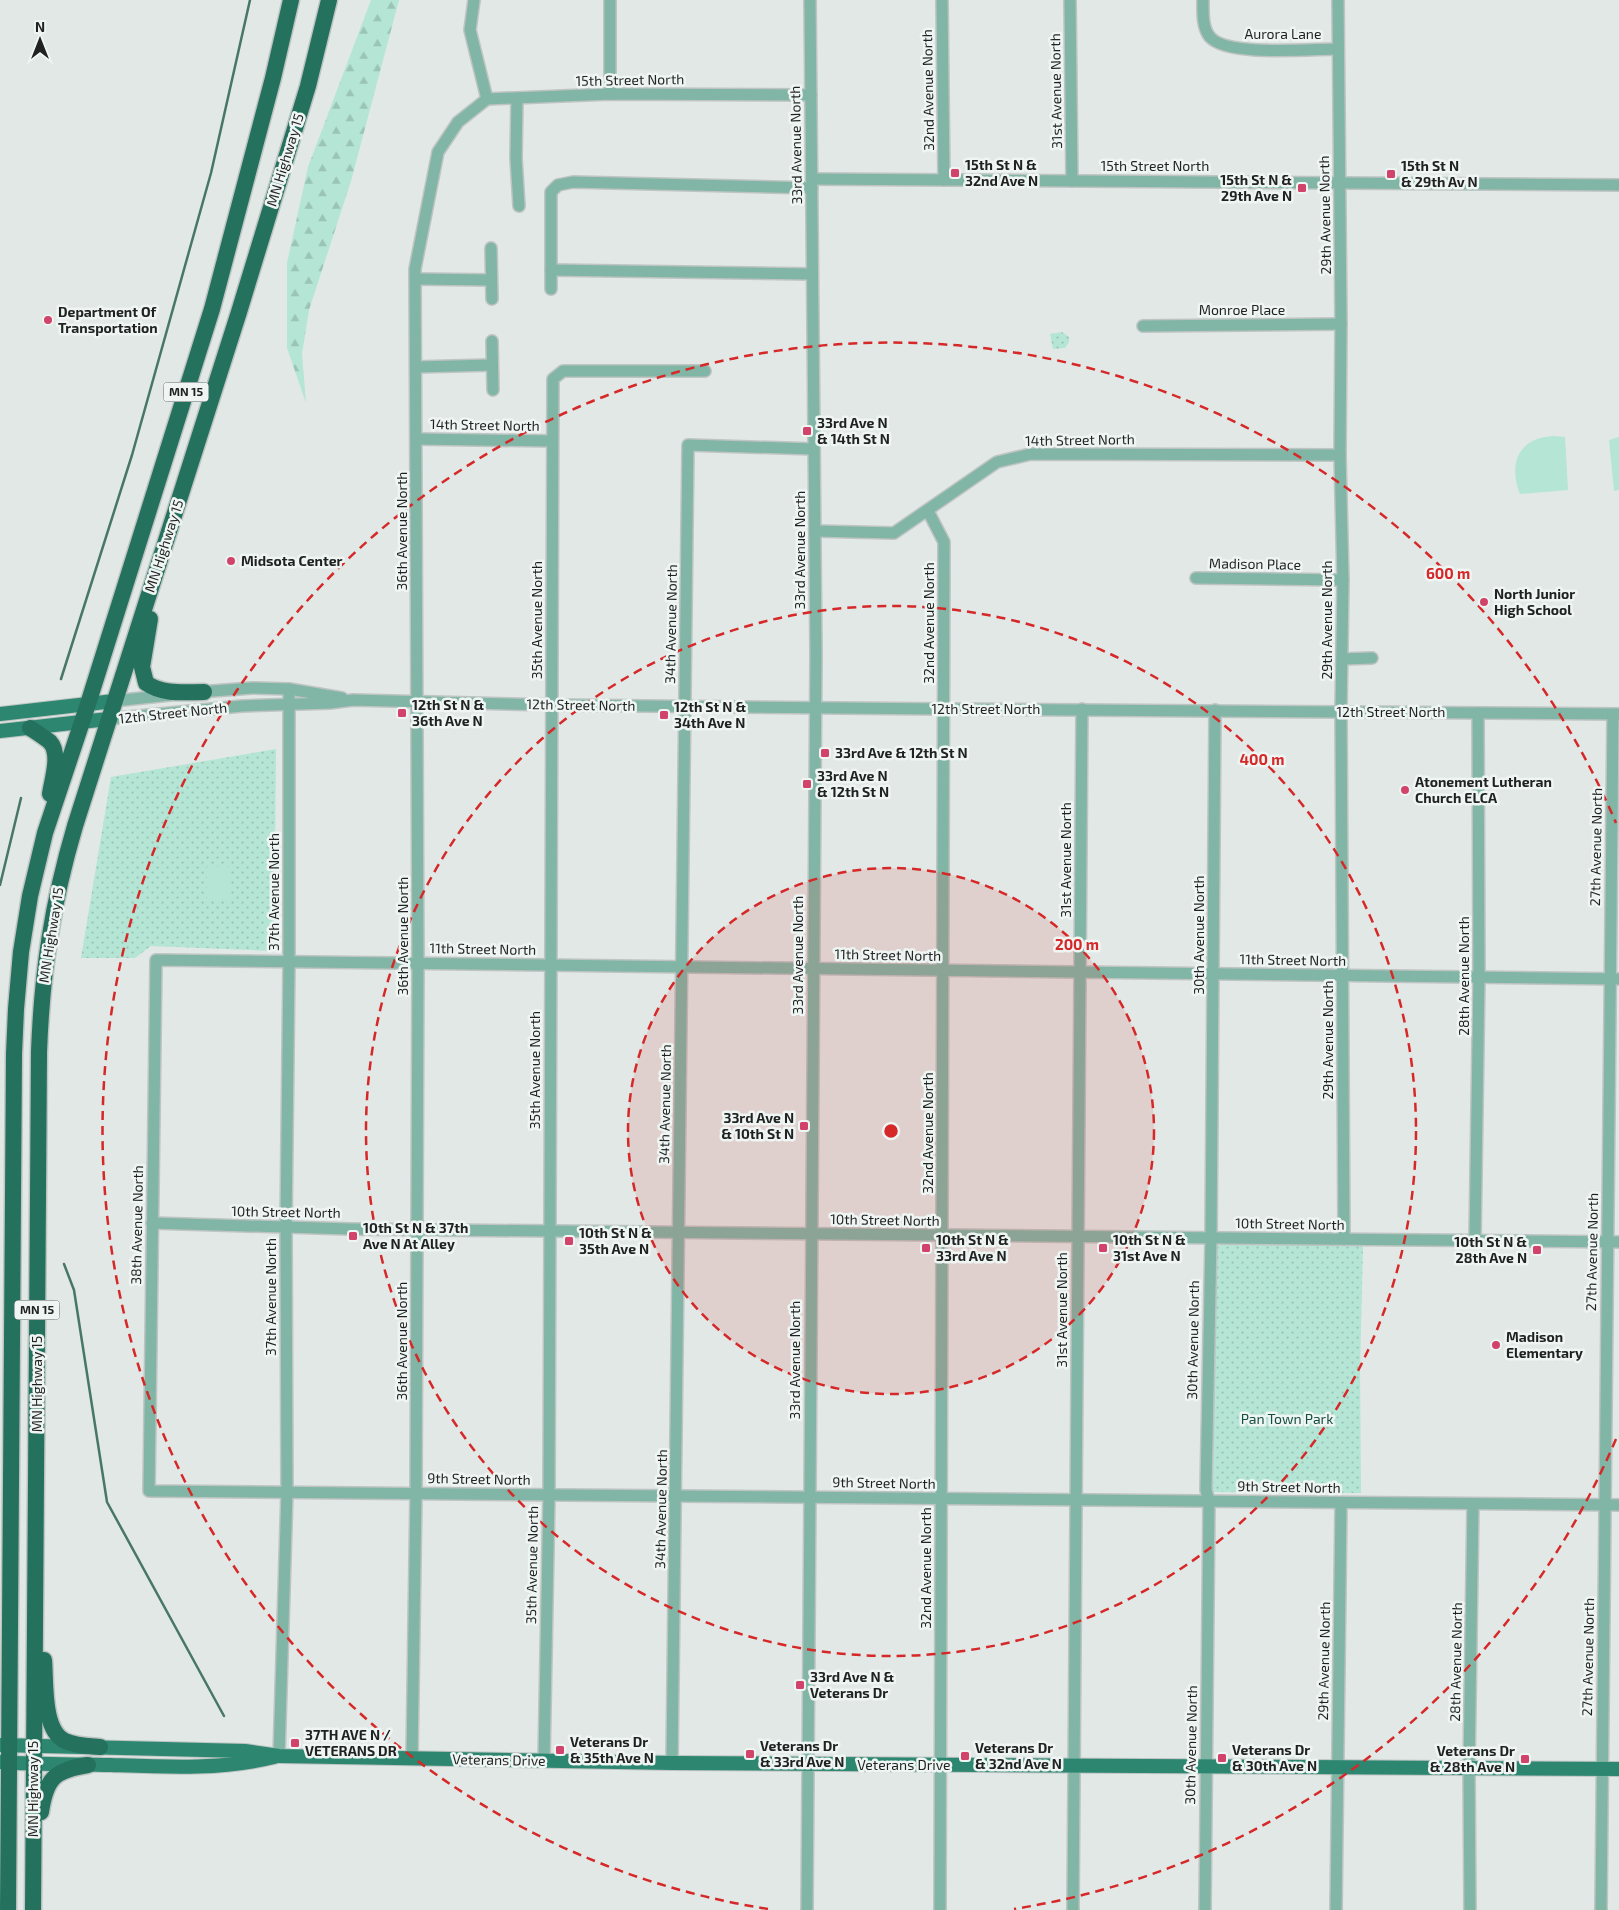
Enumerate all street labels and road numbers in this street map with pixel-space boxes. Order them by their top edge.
street label: Aurora Lane [1244,25,1322,42]
street label: 32nd Avenue North [918,29,937,151]
street label: 31st Avenue North [1046,33,1065,149]
street label: 15th Street North [576,70,684,89]
street label: 33rd Avenue North [786,85,805,205]
street label: MN Highway 15 [262,111,307,208]
street label: 29th Avenue North [1315,155,1334,275]
street label: 15th Street North [1101,157,1209,174]
street label: Monroe Place [1199,301,1285,318]
road number: MN 15 [164,382,208,402]
street label: 14th Street North [430,415,540,434]
street label: 14th Street North [1025,430,1135,449]
street label: 36th Avenue North [393,472,410,591]
street label: 33rd Avenue North [791,491,808,609]
street label: MN Highway 15 [141,497,187,594]
street label: Madison Place [1209,554,1301,573]
street label: 29th Avenue North [1318,560,1335,680]
street label: 35th Avenue North [528,561,545,679]
street label: 32nd Avenue North [920,562,937,684]
street label: 34th Avenue North [661,564,680,684]
street label: 12th Street North [526,695,636,714]
street label: 12th Street North [118,698,228,727]
street label: 12th Street North [932,700,1040,717]
street label: 12th Street North [1337,703,1445,720]
street label: 27th Avenue North [1586,788,1605,906]
street label: 31st Avenue North [1057,802,1074,918]
street label: 37th Avenue North [265,833,282,951]
street label: 30th Avenue North [1190,875,1207,995]
street label: 36th Avenue North [394,877,411,996]
street label: MN Highway 15 [35,886,66,984]
street label: 33rd Avenue North [789,896,806,1014]
street label: 28th Avenue North [1455,916,1472,1036]
street label: 11th Street North [430,939,536,958]
street label: 11th Street North [835,945,941,964]
street label: 11th Street North [1240,950,1346,969]
street label: 29th Avenue North [1319,980,1336,1100]
street label: 35th Avenue North [526,1011,543,1129]
street label: 34th Avenue North [655,1044,674,1164]
street label: 32nd Avenue North [919,1072,936,1194]
street label: 38th Avenue North [127,1165,146,1285]
street label: 27th Avenue North [1582,1193,1601,1311]
street label: 10th Street North [231,1202,341,1221]
street label: 10th Street North [830,1210,940,1229]
street label: 10th Street North [1235,1214,1345,1233]
street label: 37th Avenue North [262,1238,279,1356]
street label: 31st Avenue North [1053,1252,1070,1368]
street label: 30th Avenue North [1183,1280,1202,1400]
street label: 36th Avenue North [393,1282,410,1401]
road number: MN 15 [15,1300,60,1320]
street label: 33rd Avenue North [786,1301,803,1419]
street label: MN Highway 15 [28,1336,45,1432]
street label: 34th Avenue North [651,1449,670,1569]
street label: 9th Street North [427,1469,531,1488]
street label: 9th Street North [832,1473,936,1492]
street label: 9th Street North [1237,1477,1341,1496]
street label: 35th Avenue North [522,1506,541,1624]
street label: 32nd Avenue North [917,1507,934,1629]
street label: 27th Avenue North [1578,1598,1597,1716]
street label: 29th Avenue North [1314,1601,1333,1721]
street label: 28th Avenue North [1446,1602,1465,1722]
street label: 30th Avenue North [1181,1685,1200,1805]
street label: MN Highway 15 [24,1741,41,1837]
street label: Veterans Drive [452,1750,546,1769]
street label: Veterans Drive [857,1756,951,1773]

